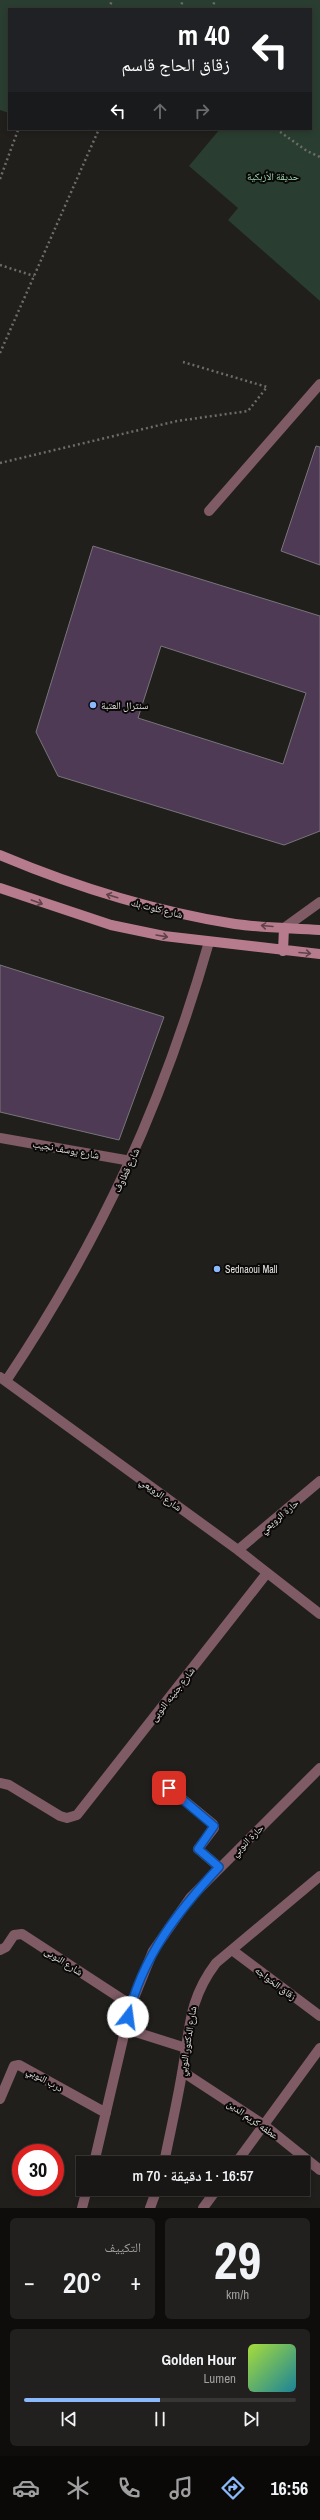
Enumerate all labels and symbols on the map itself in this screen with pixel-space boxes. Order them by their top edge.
park label: حديقة الأزبكية [247,170,300,183]
place label: سنترال العتبة [101,699,149,712]
marker: سنترال العتبة [88,700,98,710]
one-way arrow [106,892,119,899]
street label: شارع كلوت بك [130,896,184,921]
one-way arrow [30,898,42,906]
one-way arrow [261,923,274,930]
one-way arrow [155,932,168,940]
one-way arrow [298,949,311,956]
street label: شارع يوسف نجيب [31,1137,101,1162]
street label: شارع قطاوف [111,1146,143,1194]
place label: Sednaoui Mall [225,1263,278,1276]
marker: Sednaoui Mall [212,1264,222,1274]
street label: شارع الرويعي [136,1475,185,1516]
street label: حارة الرويعي [257,1496,303,1538]
street label: شارع جنينه النوبى [147,1664,198,1724]
pin [152,1771,186,1805]
street label: حارة النوبي [228,1821,268,1860]
street label: شارع النوبى [42,1944,86,1979]
street label: زقاق الخواجه [252,1964,299,2003]
position arrow [107,1996,149,2038]
street label: شارع الدكتور النوبي [176,2005,201,2077]
street label: درب النوبي [23,2064,65,2096]
street label: عطفه كريم الدين [224,2097,281,2143]
speed limit sign: 30 [12,2144,64,2196]

